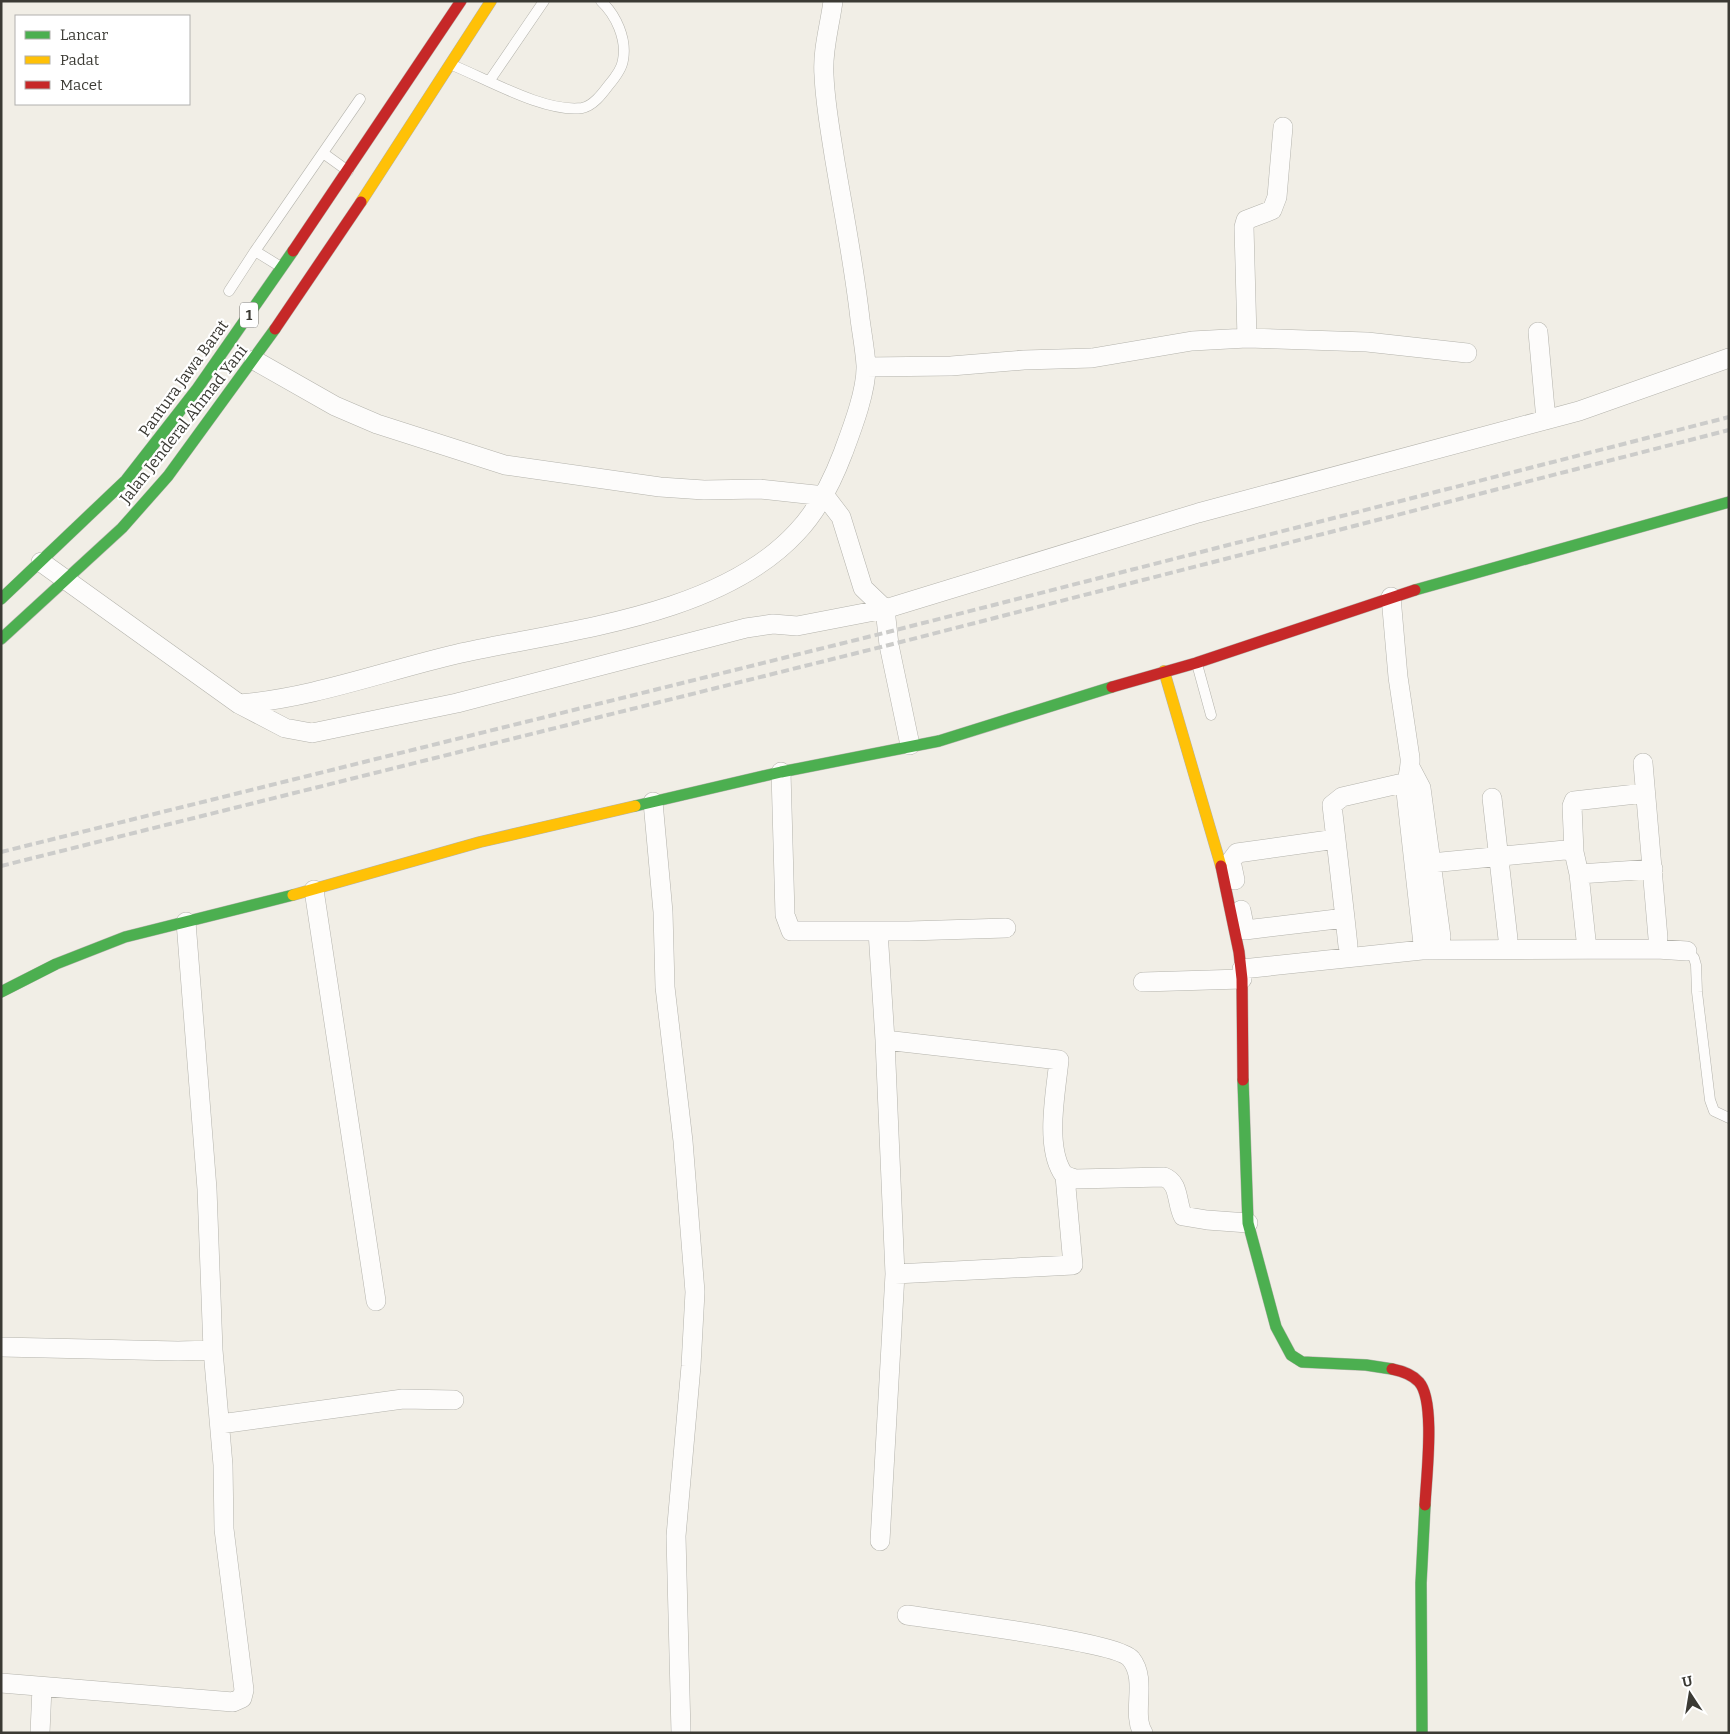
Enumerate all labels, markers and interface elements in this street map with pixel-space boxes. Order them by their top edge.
legend [15,15,190,105]
text: Lancar [60,26,108,44]
text: Padat [60,51,100,69]
text: Macet [60,76,103,94]
road number: 1 [240,302,258,328]
street label: Pantura Jawa Barat [135,316,232,440]
street label: Jalan Jenderal Ahmad Yani [115,341,251,508]
north arrow [1665,1669,1715,1719]
text: U [1681,1672,1695,1691]

